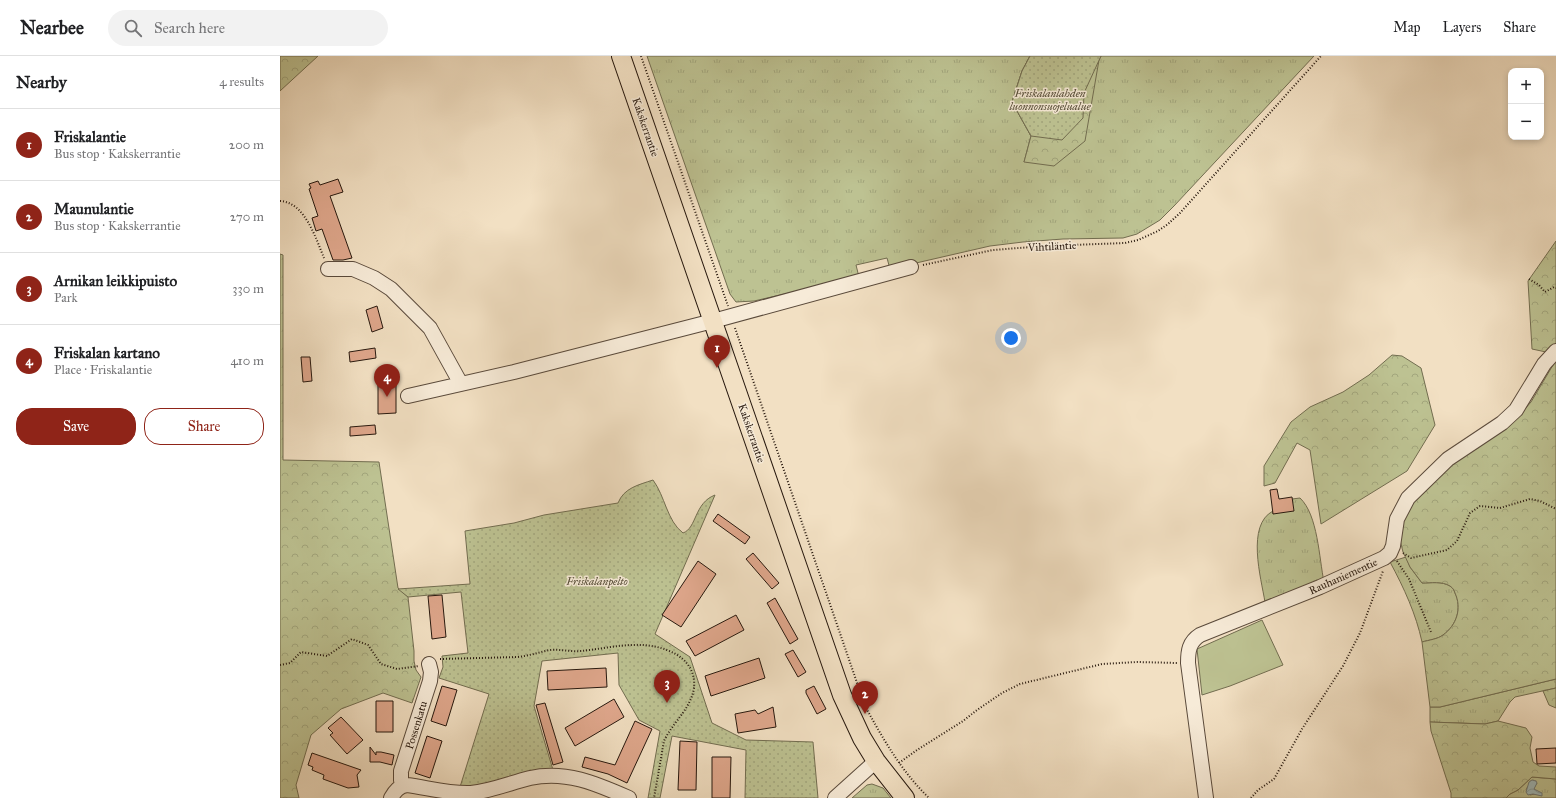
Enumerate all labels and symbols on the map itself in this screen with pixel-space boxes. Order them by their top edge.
park label: Friskalanlahden luonnonsuojelualue [1008,87,1091,113]
street label: Kakskerrantie [629,96,662,159]
street label: Vihtiläntie [1026,239,1077,254]
your location [1001,328,1021,348]
pin: 1 [704,335,730,368]
pin: 4 [374,364,400,397]
street label: Kakskerrantie [735,402,768,465]
street label: Rauhaniementie [1307,555,1380,597]
park label: Friskalanpelto [565,575,628,589]
pin: 3 [654,670,680,703]
pin: 2 [852,681,878,714]
street label: Possenkatu [403,699,430,751]

